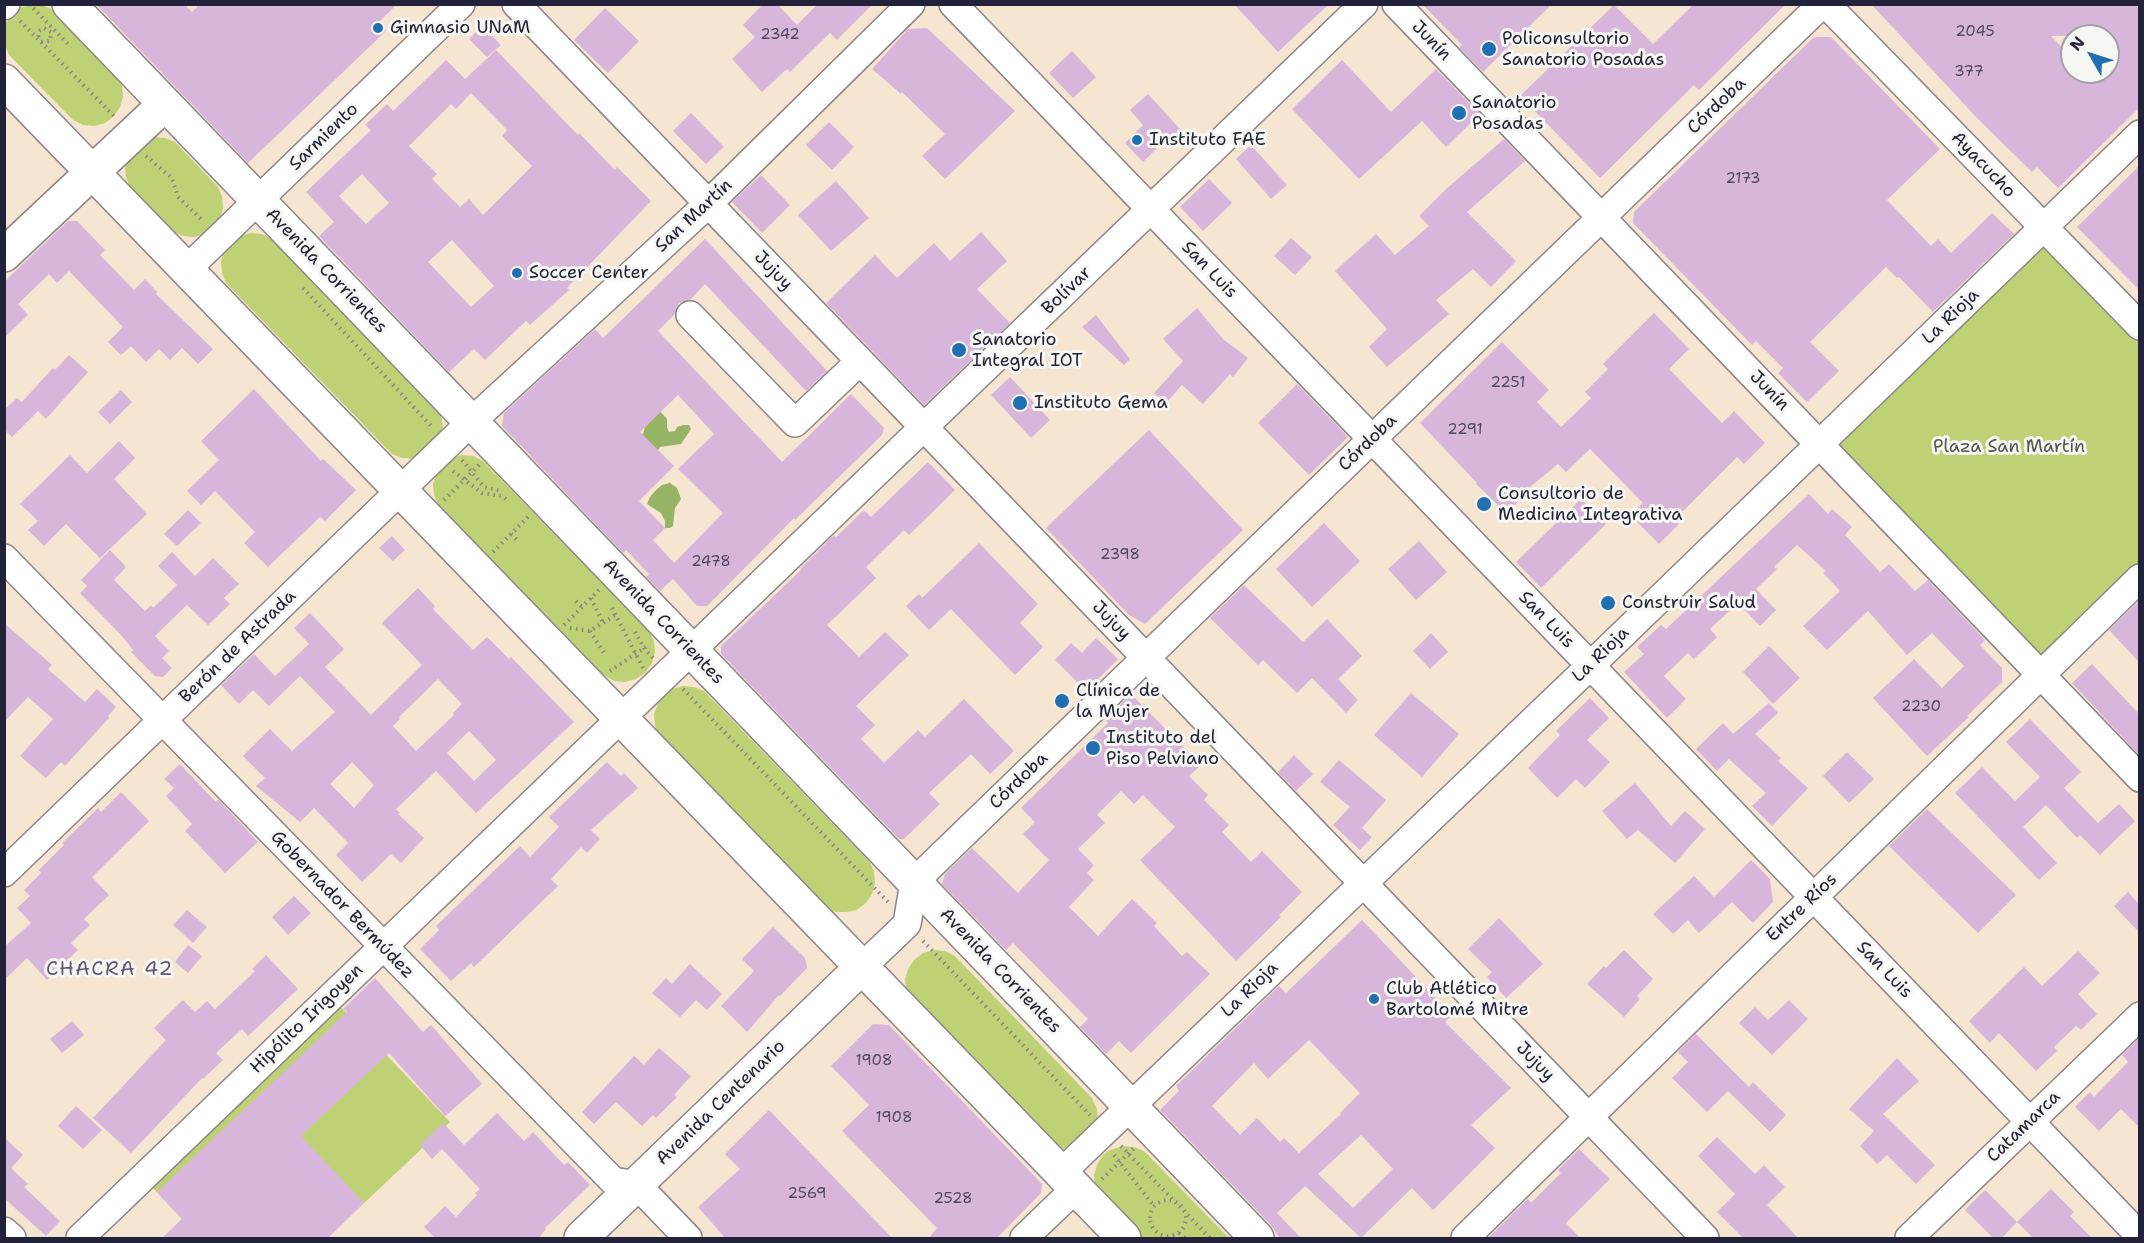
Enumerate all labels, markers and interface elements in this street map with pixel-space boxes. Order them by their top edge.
street label: Junín [1407,16,1455,66]
place label: Gimnasio UNaM [390,17,530,39]
marker: Gimnasio UNaM [371,21,385,35]
house number: 2045 [1955,23,1995,41]
north arrow [2060,24,2120,84]
house number: 2342 [760,26,800,44]
place label: Policonsultorio Sanatorio Posadas [1502,28,1664,70]
text: N [2065,32,2089,55]
marker: Policonsultorio Sanatorio Posadas [1480,40,1498,58]
house number: 377 [1954,63,1984,81]
street label: Córdoba [1683,73,1751,139]
place label: Sanatorio Posadas [1472,92,1556,134]
street label: Sarmiento [285,99,363,175]
marker: Sanatorio Posadas [1450,104,1468,122]
street label: Ayacucho [1946,127,2020,203]
place label: Instituto FAE [1149,129,1266,151]
marker: Instituto FAE [1130,133,1144,147]
house number: 2173 [1725,170,1761,188]
street label: San Martín [651,175,737,257]
street label: Avenida Corrientes [261,204,391,338]
street label: San Luis [1177,237,1241,303]
street label: Jujuy [749,247,797,295]
place label: Soccer Center [529,262,649,284]
street label: Bolívar [1038,262,1096,320]
marker: Soccer Center [510,266,524,280]
street label: La Rioja [1918,285,1984,349]
place label: Sanatorio Integral IOT [972,329,1083,372]
marker: Sanatorio Integral IOT [950,341,968,359]
street label: Junín [1745,366,1793,416]
house number: 2251 [1491,374,1525,392]
place label: Instituto Gema [1034,392,1168,414]
marker: Instituto Gema [1011,394,1029,412]
street label: Córdoba [1334,410,1402,476]
house number: 2291 [1447,421,1483,439]
park label: Plaza San Martín [1933,436,2085,458]
place label: Consultorio de Medicina Integrativa [1498,483,1683,526]
marker: Consultorio de Medicina Integrativa [1475,495,1493,513]
house number: 2398 [1100,546,1140,564]
house number: 2478 [691,553,731,571]
street label: Avenida Corrientes [598,555,728,689]
street label: Berón de Astrada [175,586,301,708]
street label: San Luis [1514,587,1578,653]
place label: Construir Salud [1622,592,1756,614]
marker: Construir Salud [1599,594,1617,612]
street label: Jujuy [1087,597,1135,645]
street label: La Rioja [1568,623,1634,687]
place label: Clínica de la Mujer [1076,680,1160,722]
marker: Clínica de la Mujer [1053,692,1071,710]
house number: 2230 [1901,698,1941,716]
place label: Instituto del Piso Pelviano [1106,727,1219,770]
marker: Instituto del Piso Pelviano [1084,739,1102,757]
street label: Córdoba [985,748,1053,814]
street label: Gobernador Bermúdez [266,827,418,983]
street label: Entre Ríos [1762,869,1842,947]
street label: Avenida Corrientes [935,904,1065,1038]
street label: San Luis [1852,937,1916,1003]
district label: CHACRA 42 [46,958,174,982]
street label: La Rioja [1217,958,1283,1022]
street label: Hipólito Irigoyen [246,960,368,1078]
place label: Club Atlético Bartolomé Mitre [1386,978,1529,1020]
marker: Club Atlético Bartolomé Mitre [1367,992,1381,1006]
street label: Avenida Centenario [652,1036,790,1170]
street label: Jujuy [1511,1038,1559,1086]
house number: 1908 [856,1052,892,1070]
street label: Catamarca [1983,1087,2065,1167]
house number: 1908 [876,1109,912,1127]
house number: 2569 [787,1185,827,1203]
house number: 2528 [933,1190,973,1208]

